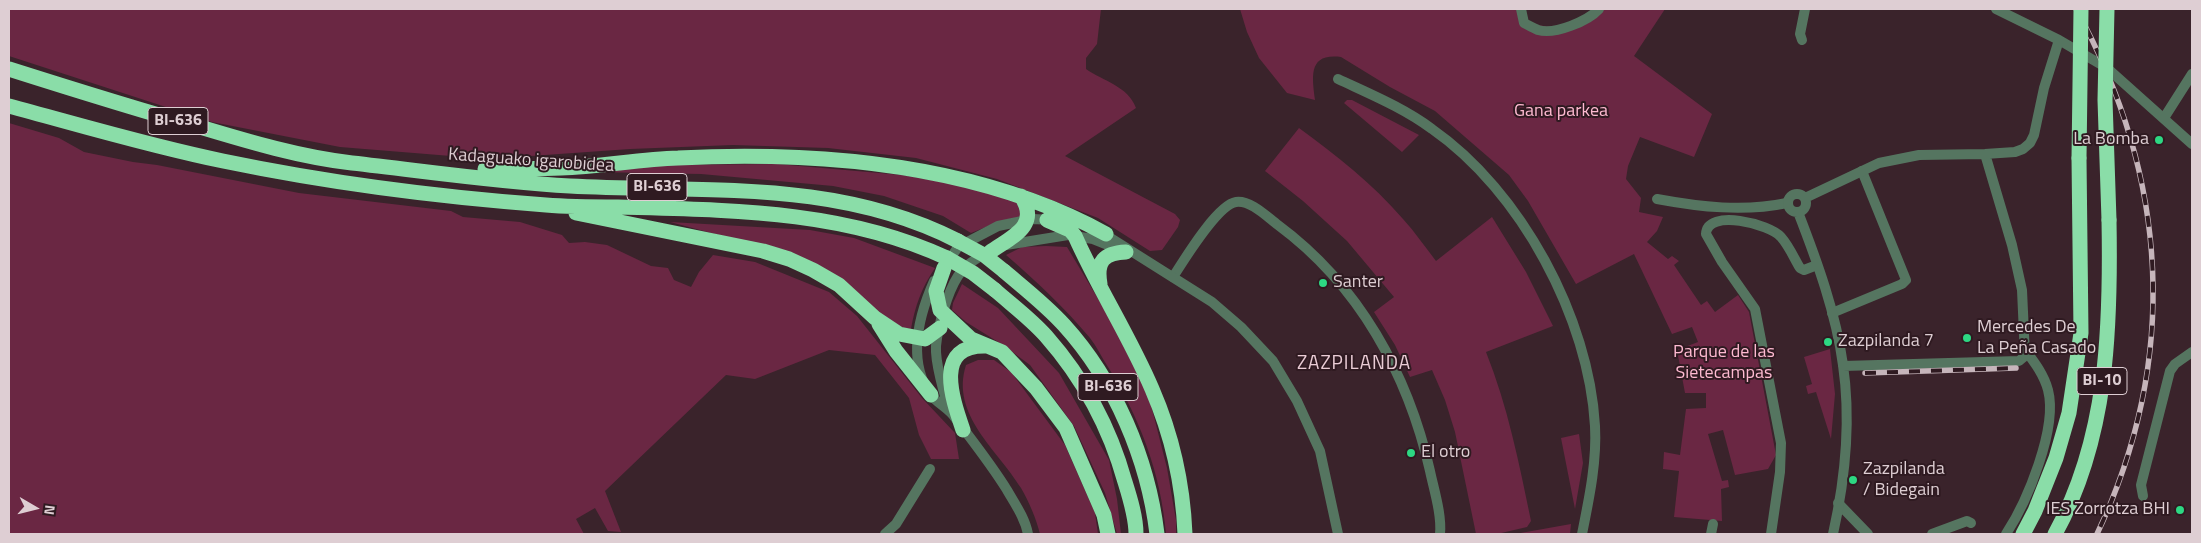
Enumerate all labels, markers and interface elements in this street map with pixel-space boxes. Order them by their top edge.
park label: Gana parkea [1514,101,1608,123]
road number: BI-636 [148,108,208,134]
place label: La Bomba [2073,129,2149,151]
marker: La Bomba [2153,134,2165,146]
street label: Kadaguako igarobidea [447,144,615,178]
road number: BI-636 [627,173,687,200]
place label: Santer [1333,272,1383,294]
marker: Santer [1317,277,1329,289]
place label: Mercedes De La Peña Casado [1977,317,2096,359]
place label: Zazpilanda 7 [1838,331,1934,353]
marker: Mercedes De La Peña Casado [1961,332,1973,344]
marker: Zazpilanda 7 [1822,336,1834,348]
park label: Parque de las Sietecampas [1673,342,1775,384]
district label: ZAZPILANDA [1296,353,1412,375]
road number: BI-10 [2077,368,2127,394]
road number: BI-636 [1078,374,1138,401]
place label: El otro [1421,442,1470,464]
marker: El otro [1405,447,1417,459]
place label: Zazpilanda / Bidegain [1863,459,1945,502]
marker: Zazpilanda / Bidegain [1847,474,1859,486]
north arrow [10,483,60,533]
place label: IES Zorrotza BHI [2046,499,2170,521]
text: N [39,504,61,516]
marker: IES Zorrotza BHI [2174,504,2186,516]

